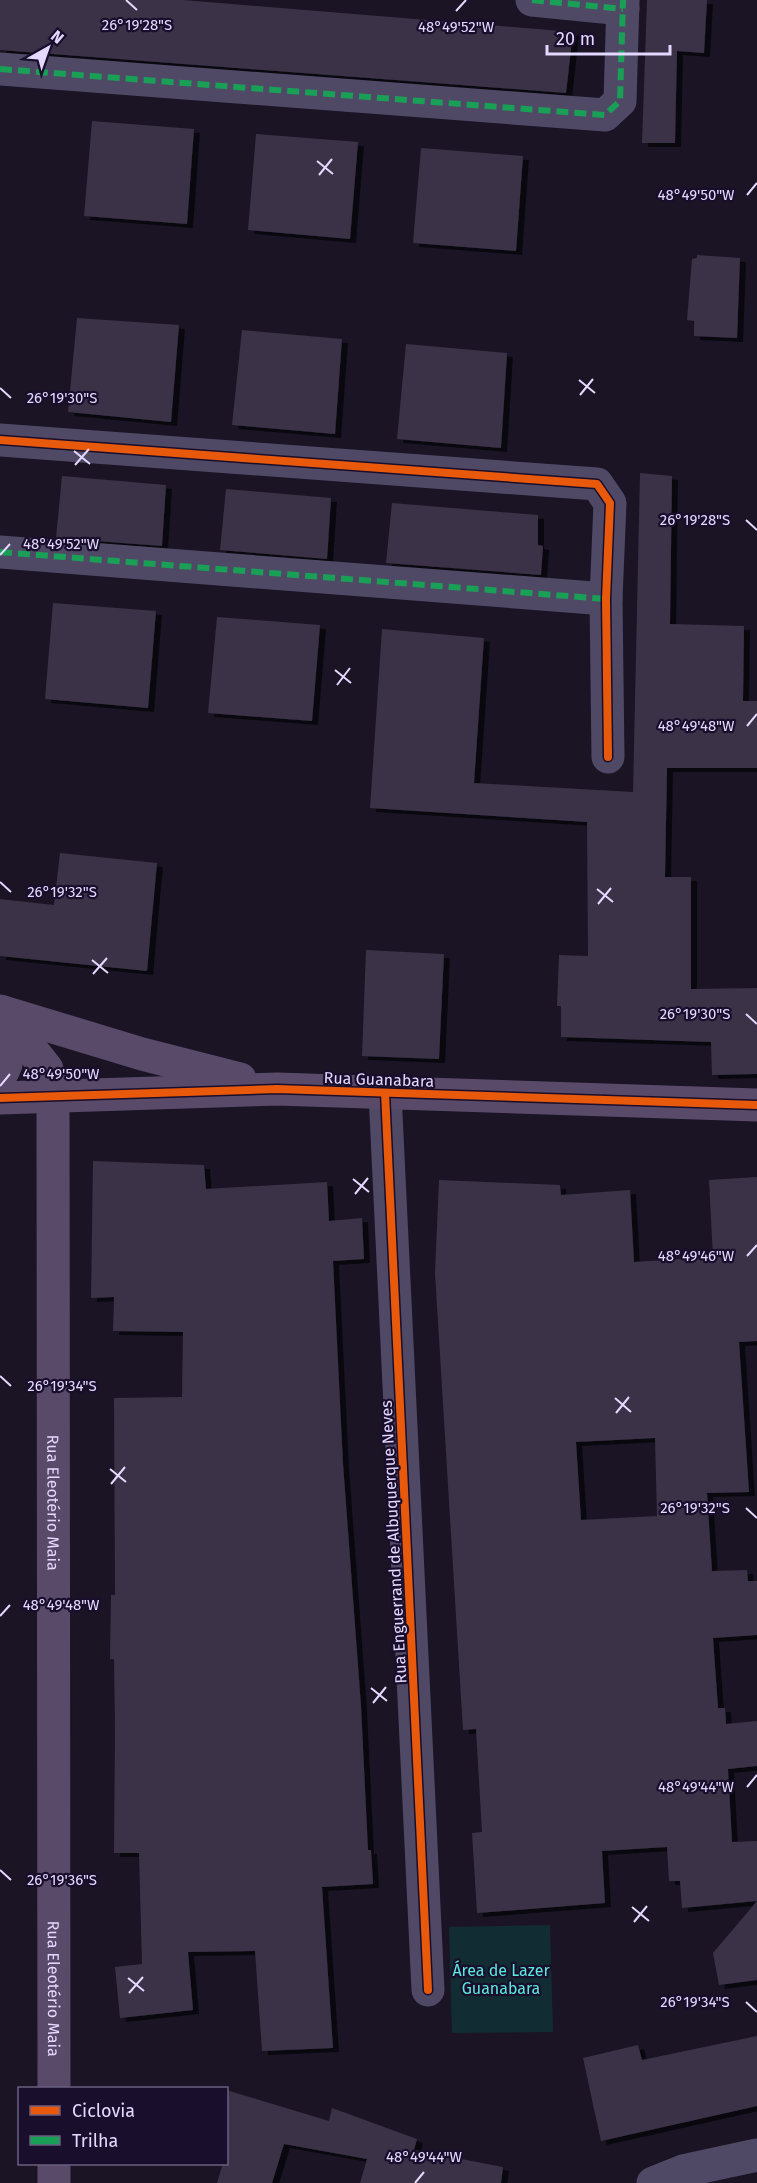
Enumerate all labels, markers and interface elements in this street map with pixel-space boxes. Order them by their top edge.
text: 26°19'28"S [102,16,172,34]
north arrow [18,18,78,78]
text: 48°49'52"W [418,18,495,36]
scale bar [547,18,670,56]
text: N [47,26,67,48]
text: 20 m [556,28,595,50]
text: 48°49'50"W [657,186,735,204]
text: 26°19'30"S [27,389,97,407]
text: 26°19'28"S [660,511,730,529]
text: 48°49'52"W [23,535,100,553]
text: 48°49'48"W [658,717,735,735]
text: 26°19'32"S [27,883,97,901]
text: 26°19'30"S [660,1005,730,1023]
text: 48°49'50"W [22,1065,100,1083]
street label: Rua Guanabara [323,1068,435,1091]
text: 48°49'46"W [658,1247,735,1265]
text: 26°19'34"S [27,1377,97,1395]
street label: Rua Enguerrand de Albuquerque Neves [377,1400,410,1684]
street label: Rua Eleotério Maia [43,1435,62,1571]
text: 26°19'32"S [660,1499,730,1517]
text: 48°49'48"W [23,1596,100,1614]
text: 48°49'44"W [658,1778,735,1796]
text: 26°19'36"S [27,1871,97,1889]
street label: Rua Eleotério Maia [44,1921,63,2057]
park label: Área de Lazer Guanabara [452,1960,550,1998]
text: 26°19'34"S [660,1993,730,2011]
legend [18,2087,228,2165]
text: Ciclovia [72,2100,135,2122]
text: Trilha [72,2130,118,2152]
text: 48°49'44"W [386,2148,463,2166]

